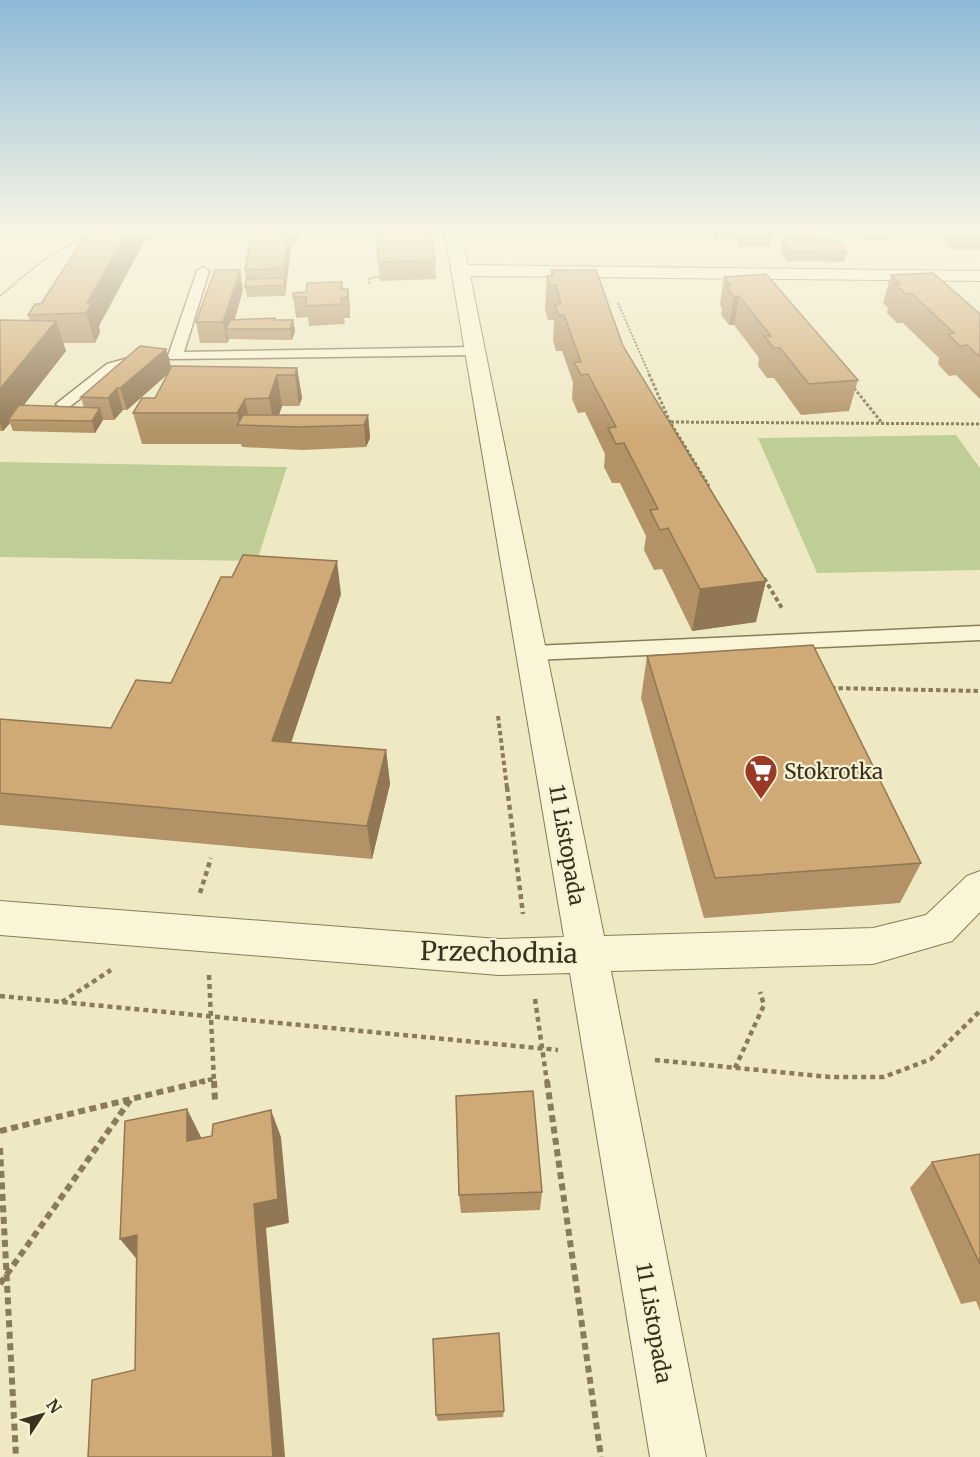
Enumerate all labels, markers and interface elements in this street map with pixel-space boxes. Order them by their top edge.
supermarket icon: Stokrotka [743,753,779,800]
place label: Stokrotka [784,758,883,785]
street label: 11 Listopada [543,783,591,907]
street label: Przechodnia [420,934,578,970]
street label: 11 Listopada [630,1261,678,1385]
north arrow [12,1385,72,1445]
text: N [42,1395,66,1417]

